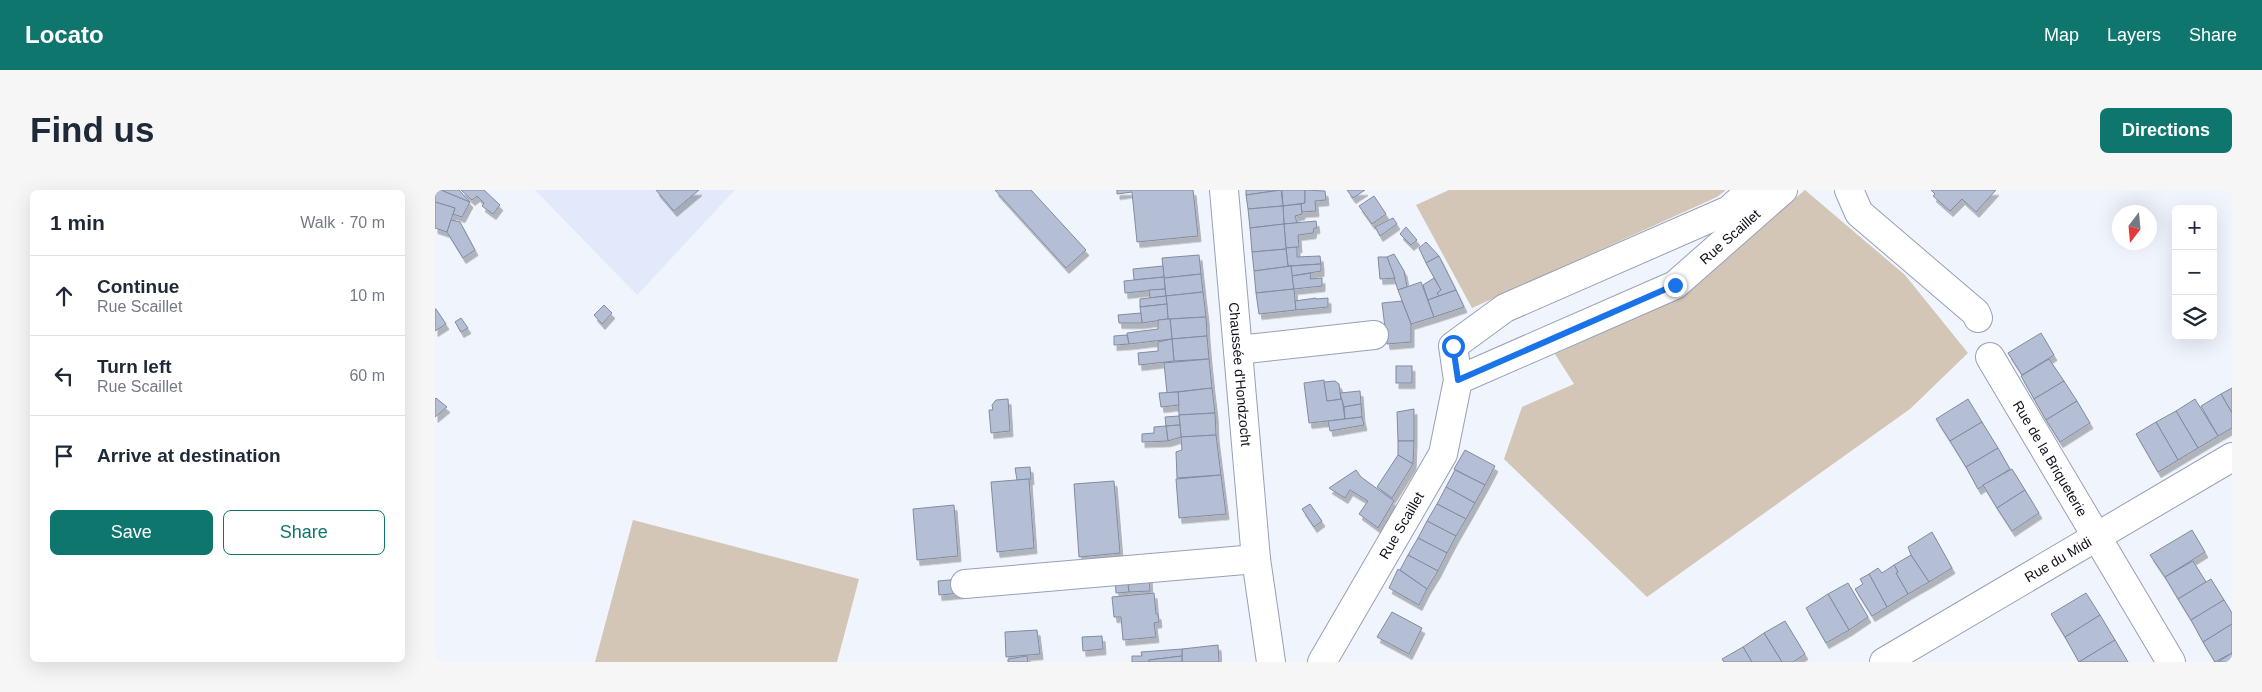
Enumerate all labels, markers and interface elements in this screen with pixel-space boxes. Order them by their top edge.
text: Locato [25,21,104,48]
text: Map [2044,25,2079,45]
text: Layers [2107,25,2161,45]
text: Share [2189,25,2237,45]
button: Directions [2100,108,2232,153]
text: Find us [30,110,154,149]
north arrow [2112,205,2157,250]
map controls [2172,205,2217,340]
button: + [2172,205,2217,250]
street label: Rue Scaillet [1697,206,1763,267]
text: 1 min [50,211,105,234]
text: Walk · 70 m [300,214,385,231]
button: − [2172,250,2217,295]
route end [1664,274,1687,297]
text: Continue [97,276,179,297]
icon: ahead [50,282,78,310]
text: 10 m [349,287,385,304]
button: layers [2172,295,2217,340]
text: Rue Scaillet [97,298,182,315]
street label: Chaussée d'Hondzocht [1226,302,1254,447]
route start [1442,335,1465,358]
text: Turn left [97,356,172,377]
icon: left [50,362,78,390]
text: 60 m [349,367,385,384]
text: Rue Scaillet [97,378,182,395]
street label: Rue de la Briqueterie [2010,398,2091,519]
icon: arrive [50,442,78,470]
text: Arrive at destination [97,445,281,466]
street label: Rue Scaillet [1376,489,1427,562]
button: Save [50,510,213,555]
button: Share [223,510,385,555]
street label: Rue du Midi [2022,534,2094,585]

